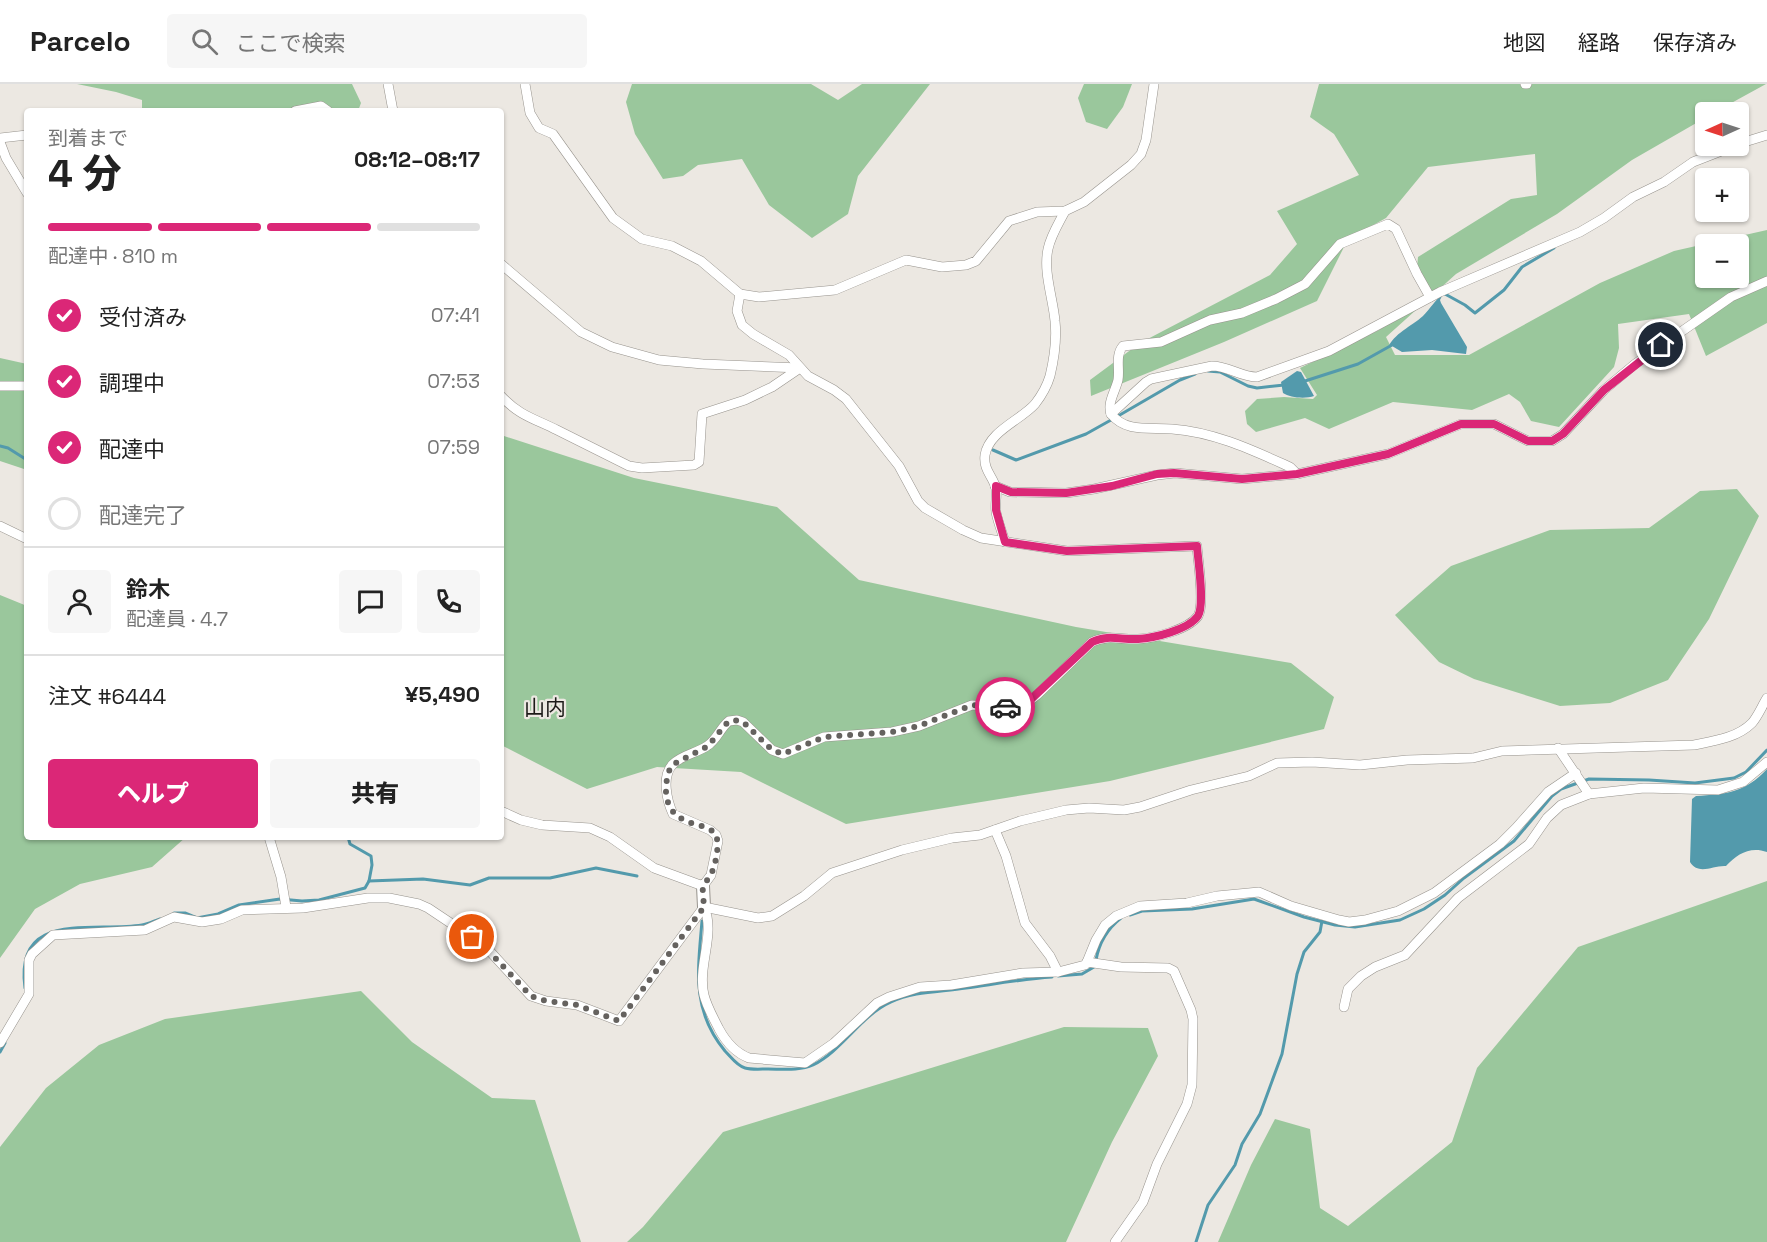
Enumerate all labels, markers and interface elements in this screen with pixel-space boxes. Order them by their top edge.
search box [167,14,587,68]
text: Parcelo [30,23,131,59]
icon: search [188,25,221,58]
text: ここで検索 [236,29,346,57]
text: 地図 [1503,29,1545,56]
text: 経路 [1578,29,1620,56]
text: 保存済み [1653,29,1737,56]
north arrow [1695,102,1749,156]
map controls [1695,102,1749,288]
text: 到着まで [48,125,128,151]
text: 08:12–08:17 [354,145,480,173]
text: 4 分 [48,149,122,198]
button: + [1695,168,1749,222]
button: − [1695,234,1749,288]
text: 配達中 · 810 m [48,243,178,269]
icon: check [48,299,81,332]
text: 07:41 [431,302,480,328]
text: 受付済み [99,303,187,331]
pin [1635,319,1686,370]
icon: home [1644,328,1677,361]
icon: check [48,365,81,398]
text: 07:53 [427,368,480,394]
text: 調理中 [99,369,165,397]
icon: check [48,431,81,464]
text: 07:59 [427,434,480,460]
text: 配達中 [99,435,165,463]
text: 配達完了 [99,501,187,529]
button: person [48,570,111,633]
button: chat [339,570,402,633]
button: phone [417,570,480,633]
text: 鈴木 [126,575,170,603]
text: 配達員 · 4.7 [126,606,228,632]
courier [975,677,1035,737]
text: ¥5,490 [405,680,480,708]
text: 注文 #6444 [48,682,166,710]
icon: car [989,691,1022,724]
district label: 山内 [524,694,566,721]
button: ヘルプ [48,759,258,828]
button: 共有 [270,759,480,828]
pin [446,911,497,962]
icon: bag [455,920,488,953]

